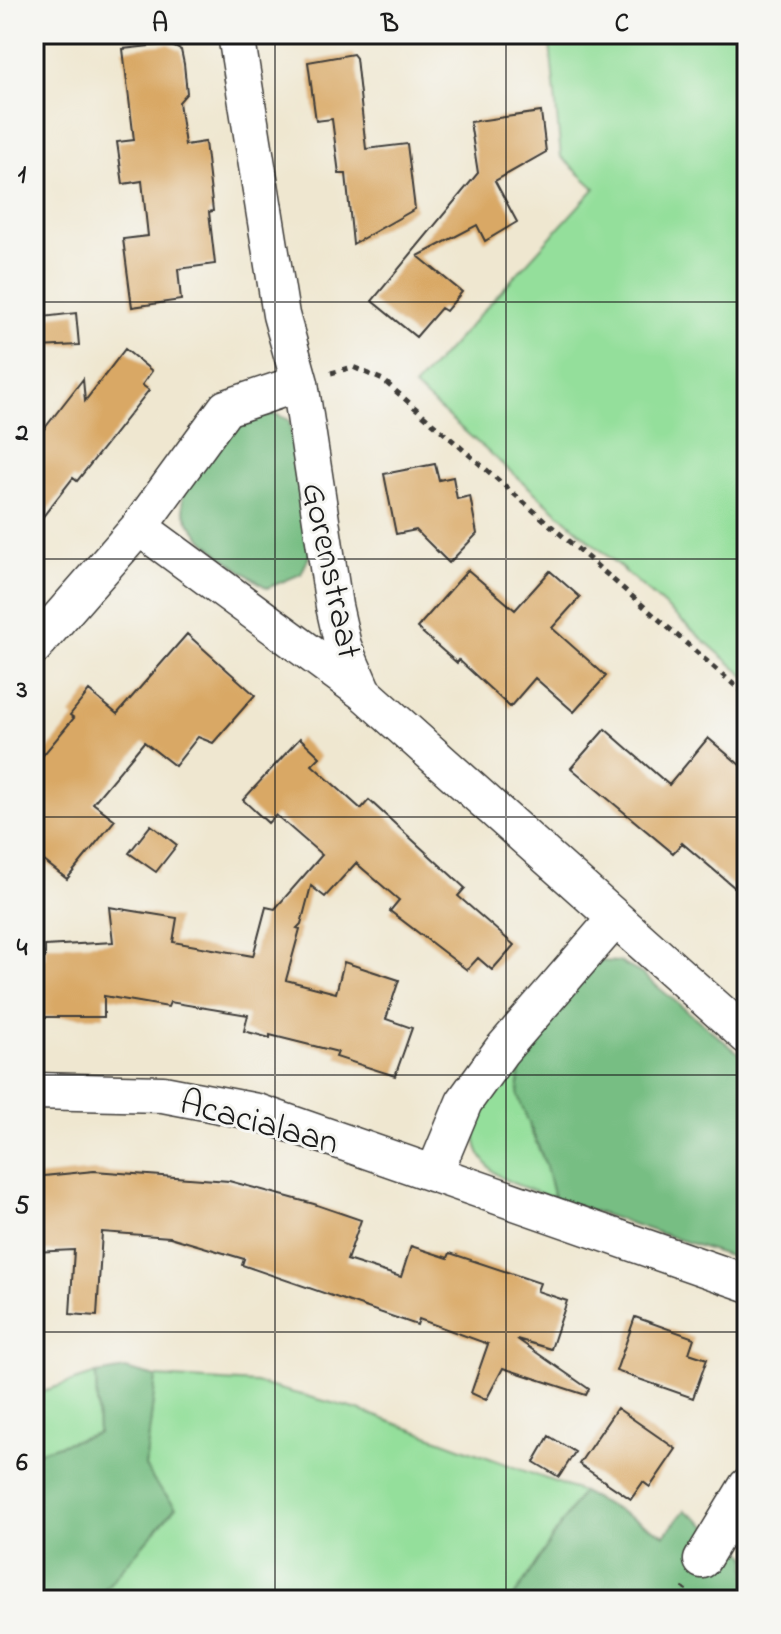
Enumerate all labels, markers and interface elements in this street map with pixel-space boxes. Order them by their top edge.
text: A [152,6,168,44]
text: B [380,6,399,44]
text: C [615,6,629,44]
text: 1 [18,157,27,195]
text: 2 [15,415,29,453]
street label: Gorenstraat [285,478,374,664]
text: 3 [16,672,28,710]
text: 4 [17,930,28,968]
street label: Acacialaan [174,1078,344,1171]
text: 5 [15,1188,30,1226]
text: 6 [16,1445,28,1483]

